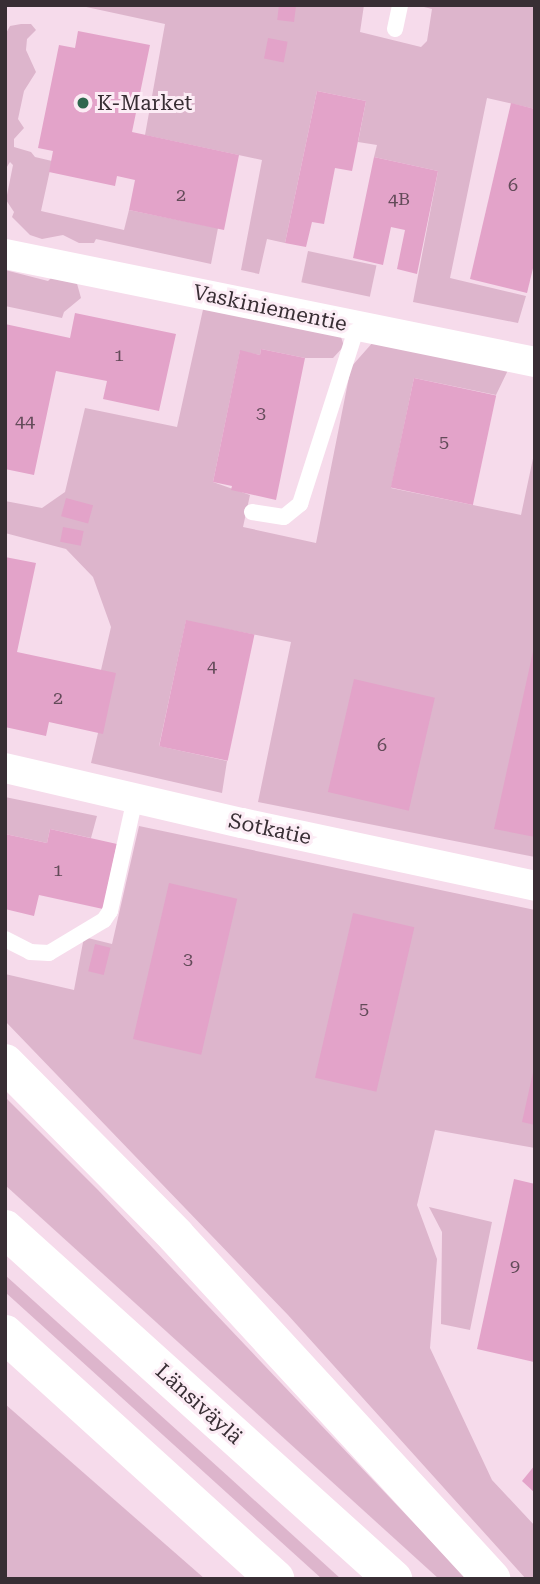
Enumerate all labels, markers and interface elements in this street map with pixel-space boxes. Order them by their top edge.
place label: K-Market [97,90,192,116]
marker: K-Market [75,95,91,111]
house number: 6 [508,174,518,196]
house number: 2 [176,184,186,206]
house number: 4B [388,188,410,210]
street label: Vaskiniementie [191,279,349,337]
house number: 1 [114,344,124,366]
house number: 3 [256,402,266,424]
house number: 44 [15,410,35,432]
house number: 5 [439,431,449,453]
house number: 4 [207,655,217,677]
house number: 2 [53,687,63,709]
house number: 6 [377,734,387,756]
street label: Sotkatie [226,808,314,850]
house number: 1 [53,859,63,881]
house number: 3 [183,948,193,970]
house number: 5 [359,998,369,1020]
house number: 9 [510,1255,520,1277]
street label: Länsiväylä [151,1359,247,1449]

